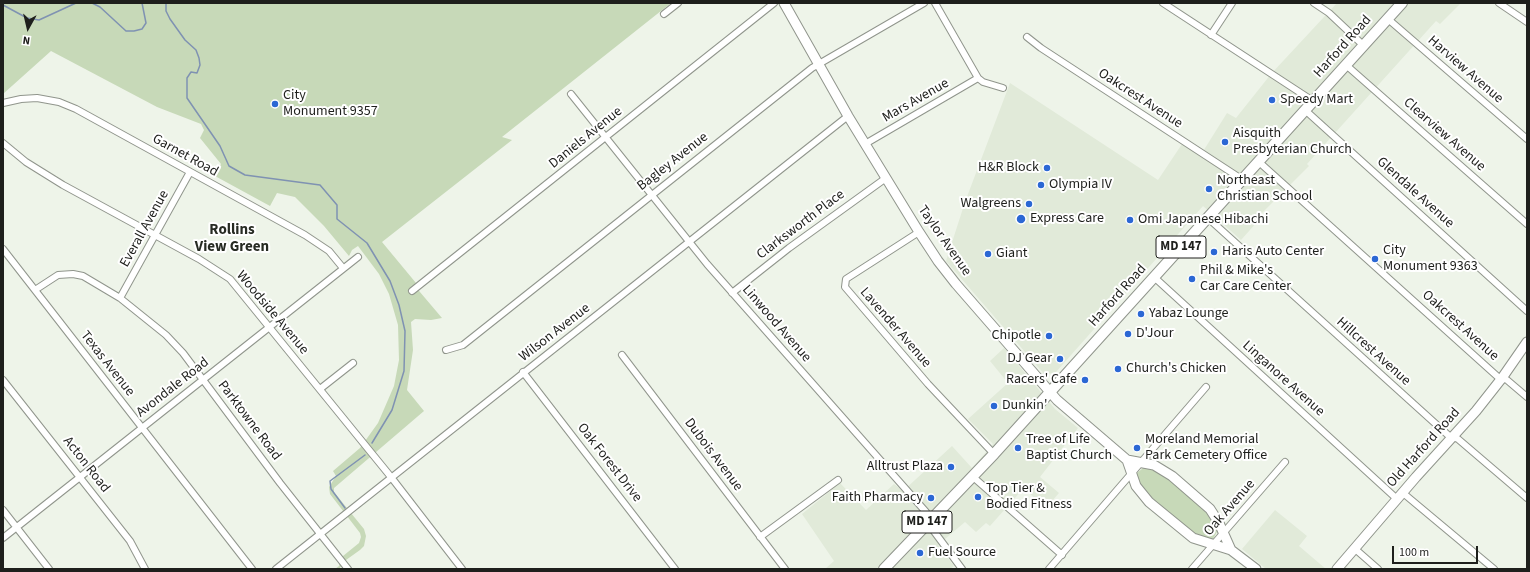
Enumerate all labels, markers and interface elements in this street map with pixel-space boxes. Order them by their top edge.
north arrow [8,8,48,48]
street label: Harford Road [1311,12,1375,82]
text: N [22,32,31,48]
street label: Harview Avenue [1424,33,1506,107]
street label: Oakcrest Avenue [1095,65,1185,133]
street label: Mars Avenue [880,75,952,127]
place label: City Monument 9357 [283,88,378,120]
place label: Speedy Mart [1280,92,1353,108]
marker: Speedy Mart [1267,95,1277,105]
street label: Clearview Avenue [1399,95,1489,175]
marker: City Monument 9357 [270,99,280,109]
street label: Daniels Avenue [546,103,626,173]
place label: Aisquith Presbyterian Church [1233,126,1352,158]
street label: Bagley Avenue [634,129,712,195]
street label: Garnet Road [149,131,221,181]
marker: Aisquith Presbyterian Church [1220,137,1230,147]
street label: Glendale Avenue [1373,154,1457,232]
place label: H&R Block [978,160,1039,176]
marker: H&R Block [1042,163,1052,173]
place label: Northeast Christian School [1217,173,1312,206]
place label: Olympia IV [1049,177,1112,193]
marker: Olympia IV [1036,180,1046,190]
marker: Northeast Christian School [1204,184,1214,194]
street label: Clarksworth Place [754,187,848,263]
street label: Everall Avenue [117,188,173,270]
place label: Walgreens [960,196,1021,212]
marker: Walgreens [1024,199,1034,209]
street label: Taylor Avenue [914,203,974,279]
place label: Express Care [1030,211,1104,227]
place label: Omi Japanese Hibachi [1138,212,1268,228]
marker: Express Care [1015,213,1027,225]
marker: Omi Japanese Hibachi [1125,215,1135,225]
district label: Rollins View Green [195,222,269,257]
road number: MD 147 [1156,236,1206,258]
place label: City Monument 9363 [1383,243,1478,276]
place label: Haris Auto Center [1222,244,1324,260]
place label: Giant [996,246,1028,262]
marker: Haris Auto Center [1209,247,1219,257]
marker: Giant [983,249,993,259]
marker: City Monument 9363 [1370,254,1380,264]
street label: Harford Road [1086,261,1150,331]
place label: Phil & Mike's Car Care Center [1200,263,1291,296]
street label: Woodside Avenue [232,268,312,358]
marker: Phil & Mike's Car Care Center [1187,274,1197,284]
street label: Linwood Avenue [738,282,814,366]
street label: Lavender Avenue [856,285,934,371]
street label: Oakcrest Avenue [1418,287,1502,365]
street label: Wilson Avenue [516,300,594,366]
place label: Yabaz Lounge [1149,306,1228,322]
marker: Yabaz Lounge [1136,309,1146,319]
street label: Hillcrest Avenue [1332,314,1414,390]
place label: D'Jour [1136,326,1174,342]
street label: Texas Avenue [76,328,138,400]
place label: Chipotle [992,328,1041,344]
marker: D'Jour [1123,329,1133,339]
marker: Chipotle [1044,331,1054,341]
street label: Linganore Avenue [1238,338,1328,420]
place label: DJ Gear [1007,351,1052,367]
street label: Avondale Road [133,354,213,422]
marker: DJ Gear [1055,354,1065,364]
place label: Church's Chicken [1126,361,1227,377]
marker: Church's Chicken [1113,364,1123,374]
place label: Racers' Cafe [1006,372,1077,388]
marker: Racers' Cafe [1080,375,1090,385]
street label: Parktowne Road [214,378,284,464]
place label: Dunkin' [1002,398,1047,414]
marker: Dunkin' [989,401,999,411]
street label: Old Harford Road [1384,405,1464,491]
street label: Dubois Avenue [680,415,746,495]
street label: Oak Forest Drive [573,420,645,506]
place label: Tree of Life Baptist Church [1026,432,1112,464]
place label: Moreland Memorial Park Cemetery Office [1145,432,1267,464]
street label: Acton Road [59,434,113,496]
marker: Tree of Life Baptist Church [1013,443,1023,453]
marker: Moreland Memorial Park Cemetery Office [1132,443,1142,453]
place label: Alltrust Plaza [867,459,943,475]
marker: Alltrust Plaza [946,462,956,472]
street label: Oak Avenue [1201,476,1259,540]
place label: Top Tier & Bodied Fitness [986,481,1072,514]
place label: Faith Pharmacy [832,490,923,506]
marker: Top Tier & Bodied Fitness [973,492,983,502]
marker: Faith Pharmacy [926,493,936,503]
road number: MD 147 [902,511,952,533]
scale bar [1394,538,1480,564]
text: 100 m [1399,544,1429,561]
place label: Fuel Source [928,545,996,561]
marker: Fuel Source [915,548,925,558]

